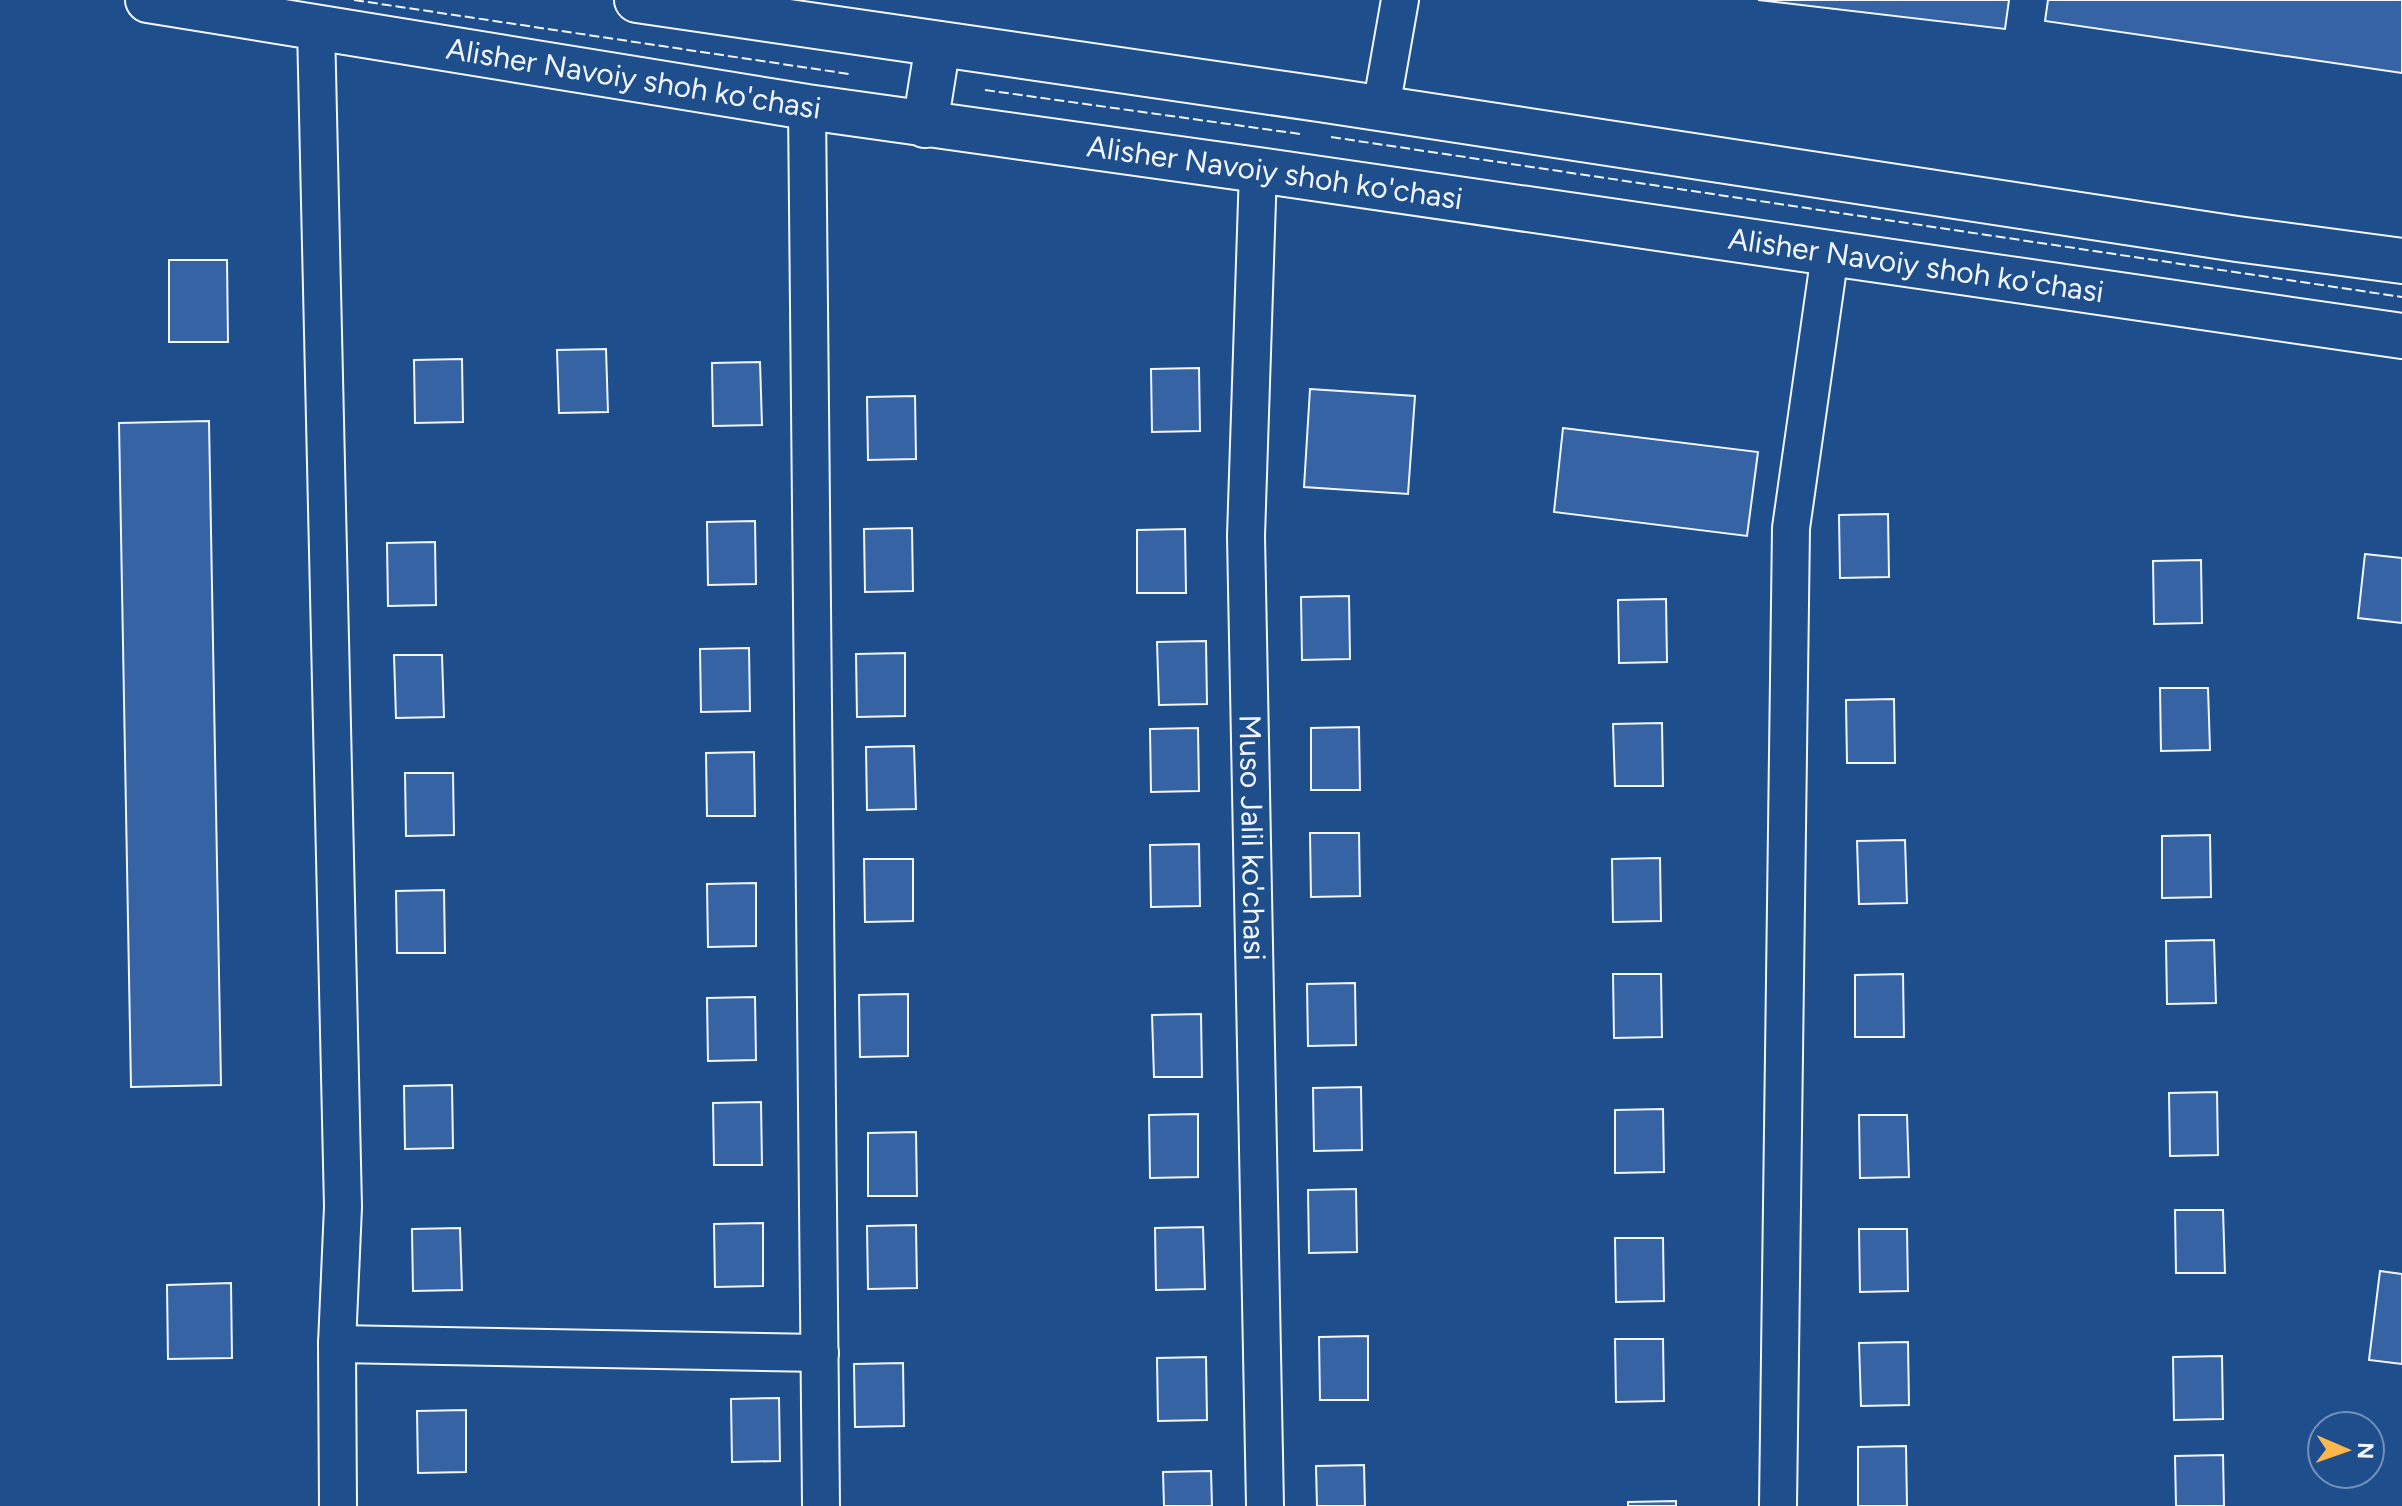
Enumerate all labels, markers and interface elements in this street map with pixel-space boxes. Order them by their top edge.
street label: Alisher Navoiy shoh ko'chasi [444,30,823,127]
street label: Alisher Navoiy shoh ko'chasi [1085,127,1465,217]
street label: Alisher Navoiy shoh ko'chasi [1726,219,2106,311]
street label: Muso Jalil ko'chasi [1232,714,1273,961]
north arrow [2306,1410,2386,1490]
text: N [2352,1442,2379,1460]

